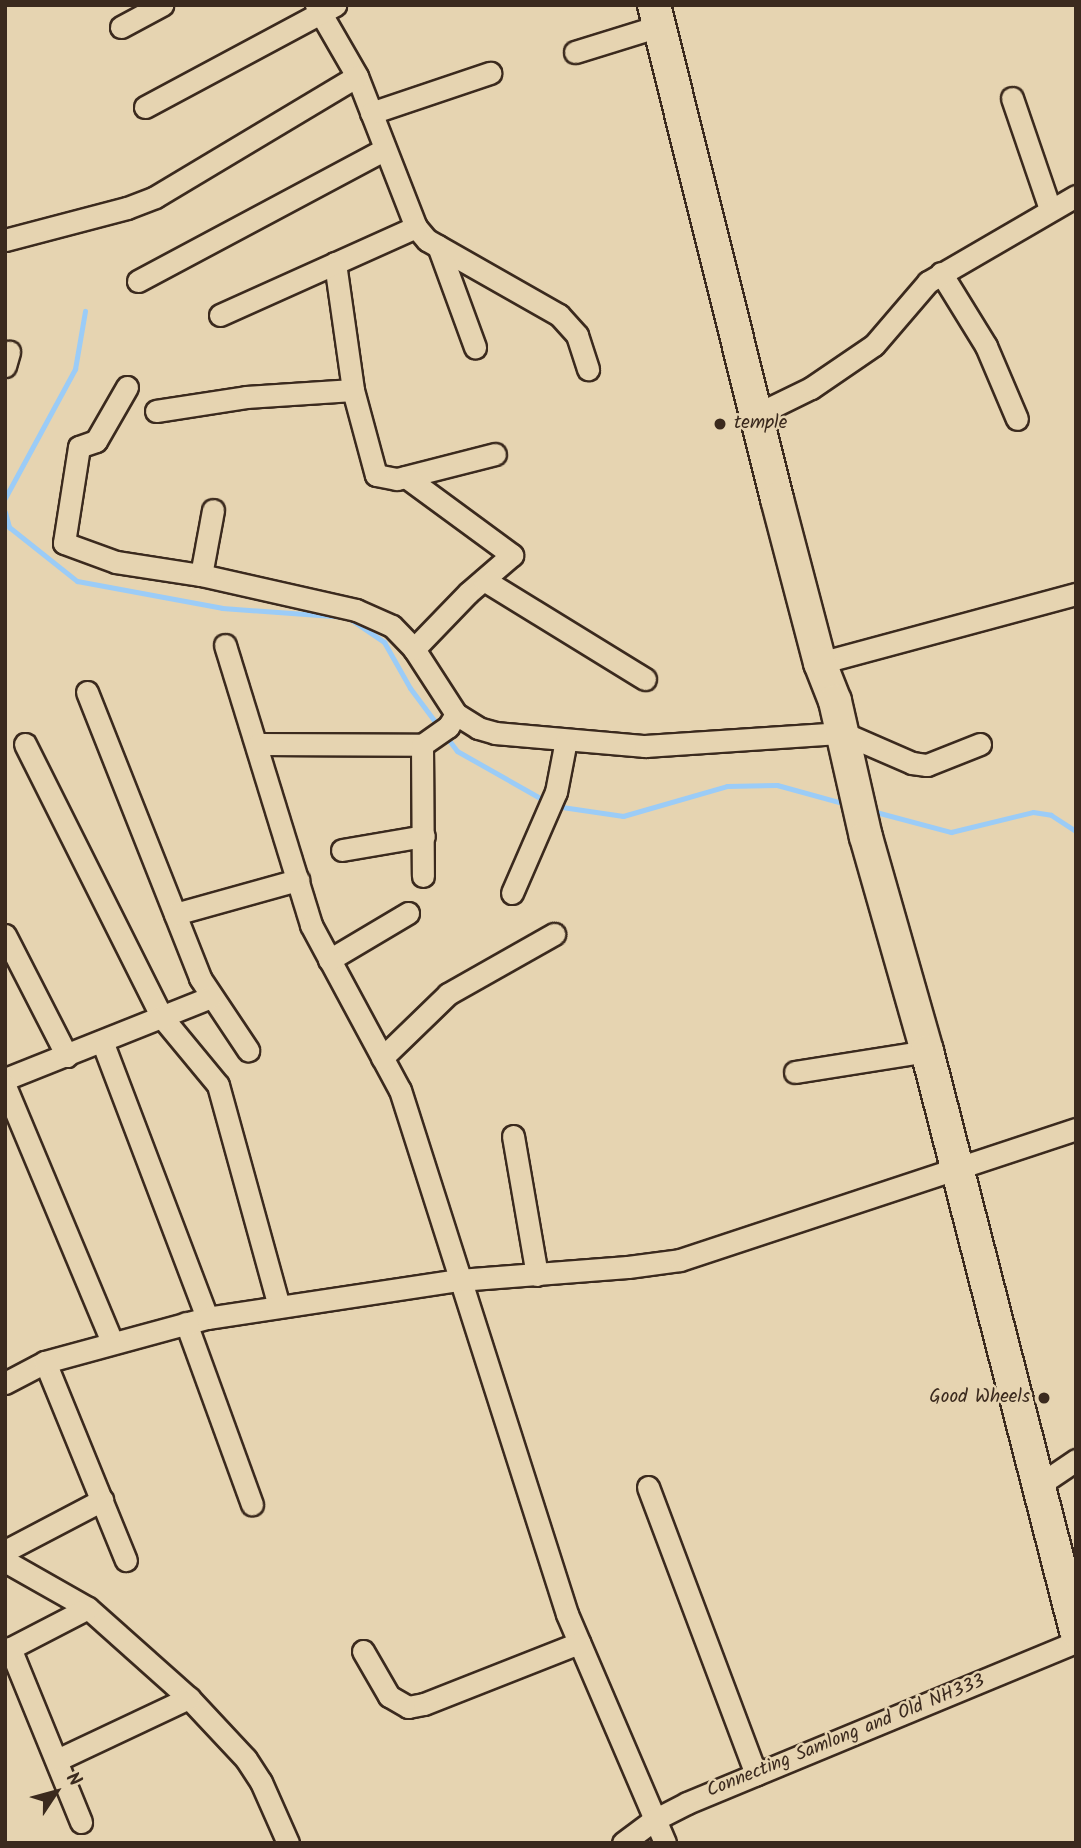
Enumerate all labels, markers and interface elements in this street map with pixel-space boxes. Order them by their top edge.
place label: temple [734,413,787,435]
marker: temple [712,416,728,432]
place label: Good Wheels [929,1387,1030,1409]
marker: Good Wheels [1036,1390,1052,1406]
street label: Connecting Samlong and Old NH333 [704,1671,988,1803]
north arrow [21,1757,91,1827]
text: N [57,1766,89,1793]

